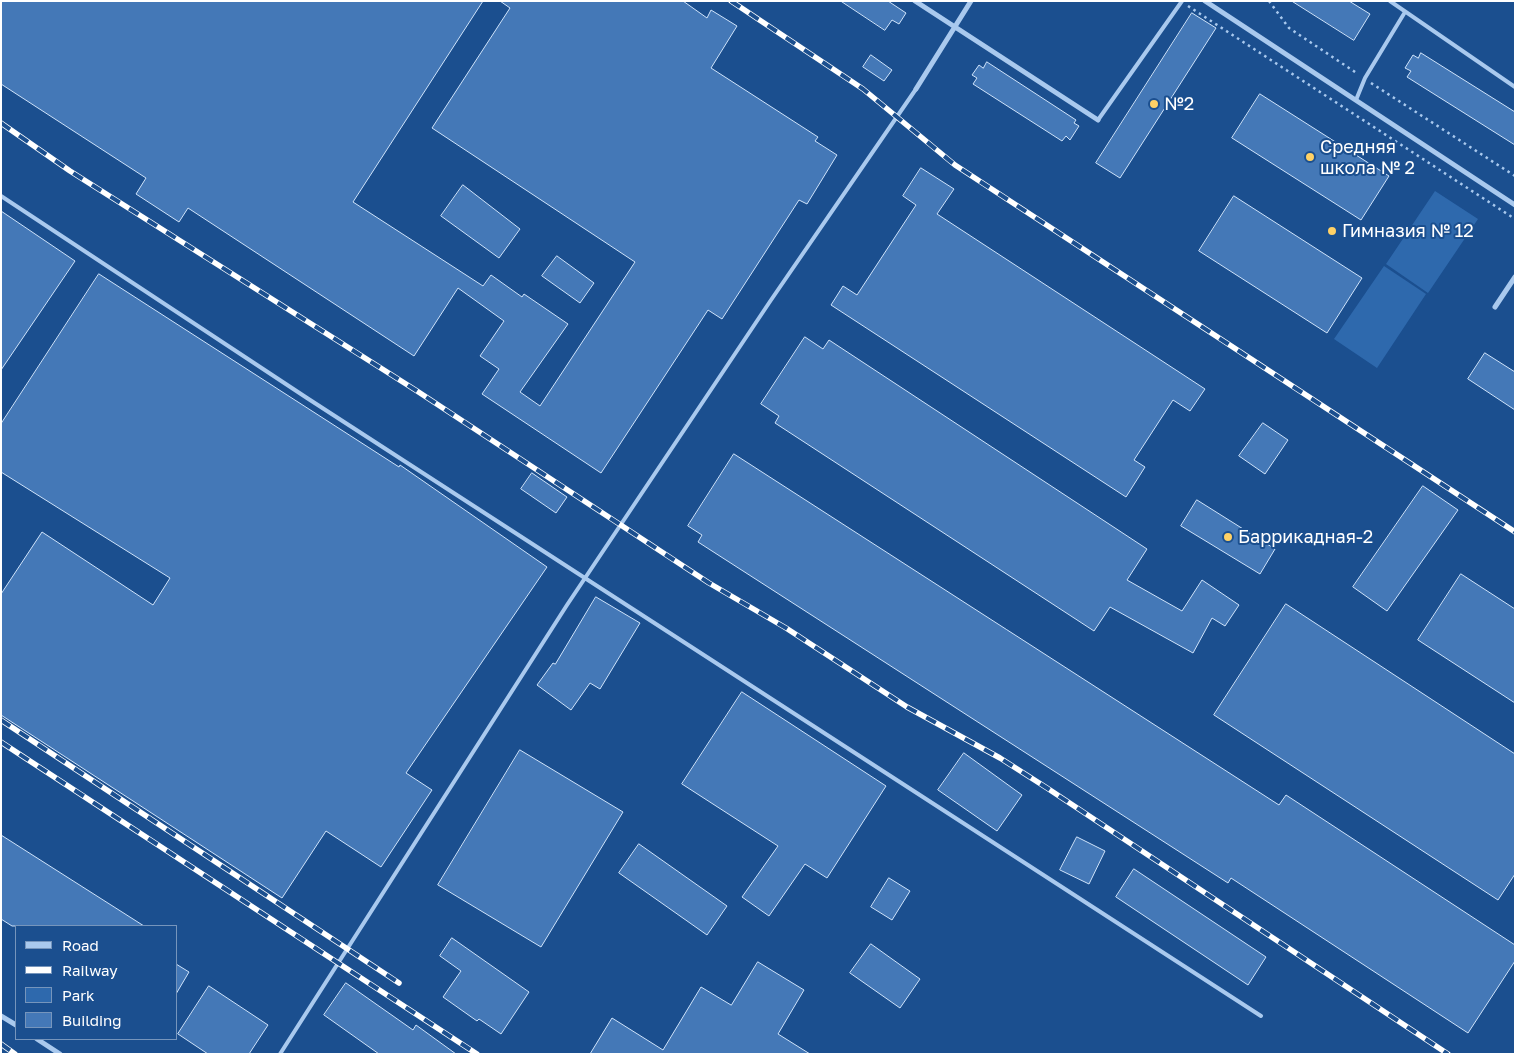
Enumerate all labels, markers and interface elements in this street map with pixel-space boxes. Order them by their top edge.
place label: №2 [1164,93,1194,115]
marker: №2 [1148,98,1160,110]
place label: Средняя школа № 2 [1320,136,1415,178]
marker: Средняя школа № 2 [1304,151,1316,163]
place label: Гимназия № 12 [1342,220,1474,242]
marker: Гимназия № 12 [1326,225,1338,237]
place label: Баррикадная-2 [1238,526,1373,548]
marker: Баррикадная-2 [1222,531,1234,543]
legend [15,925,178,1040]
text: Road [62,936,99,954]
text: Railway [62,961,118,979]
text: Park [62,986,94,1004]
text: Building [62,1011,122,1029]

